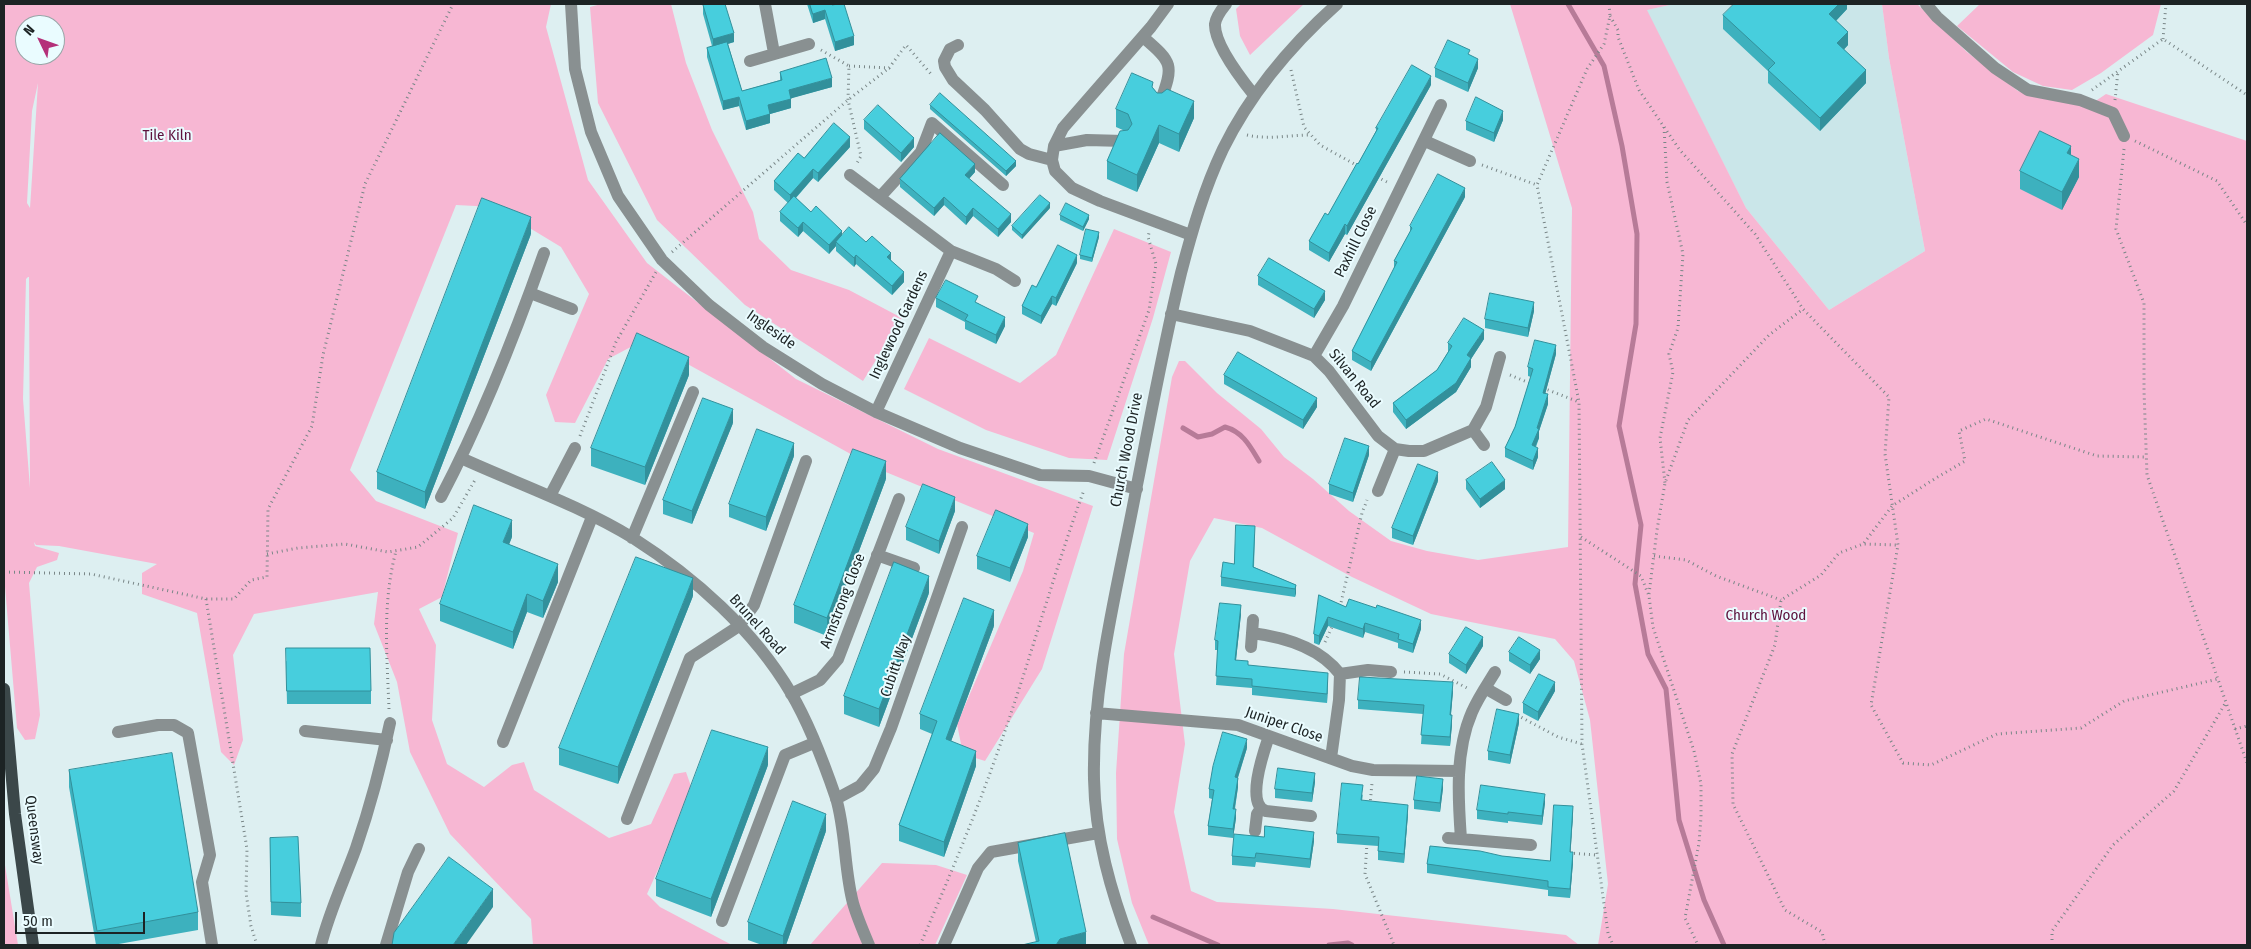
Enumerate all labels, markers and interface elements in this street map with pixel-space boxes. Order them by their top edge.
north arrow [15,15,65,65]
text: N [20,21,38,39]
park label: Tile Kiln [142,127,192,145]
street label: Paxhill Close [1331,203,1381,281]
street label: Inglewood Gardens [866,268,932,382]
street label: Ingleside [743,307,799,353]
street label: Silvan Road [1325,346,1383,412]
street label: Church Wood Drive [1107,391,1147,509]
street label: Armstrong Close [817,551,869,651]
street label: Brunel Road [725,591,789,659]
park label: Church Wood [1726,607,1806,625]
street label: Cubitt Way [877,632,915,700]
street label: Juniper Close [1243,703,1325,747]
street label: Queensway [21,794,47,866]
scale bar [18,902,148,934]
text: 50 m [23,912,53,930]

